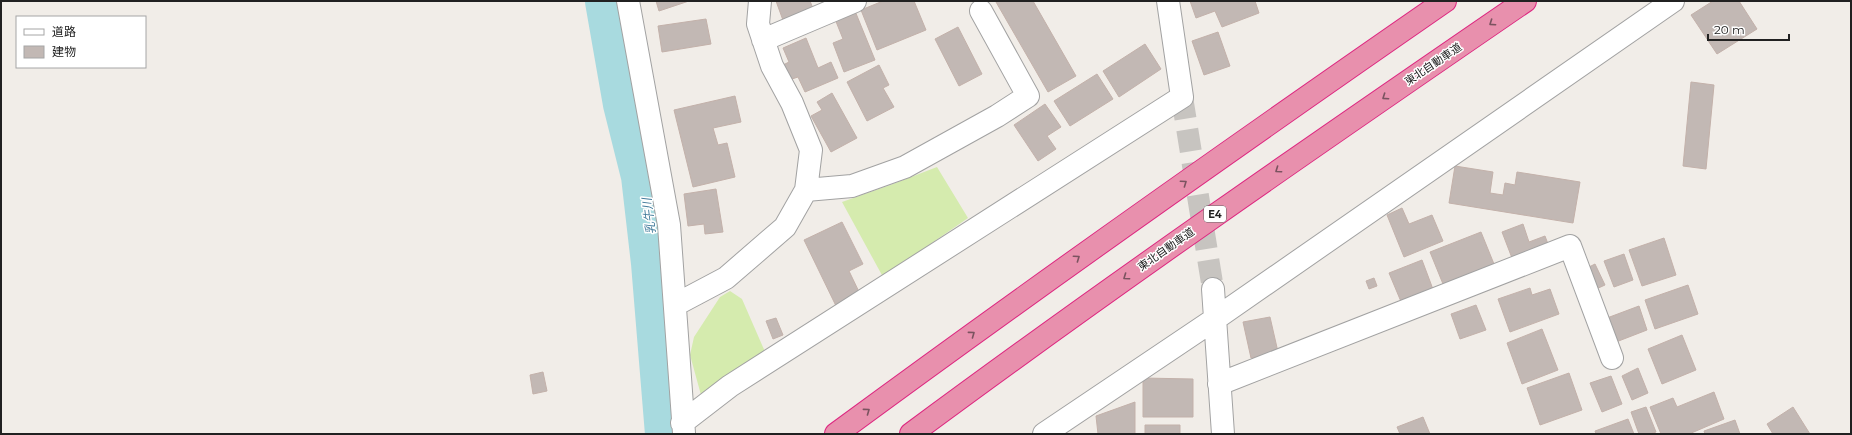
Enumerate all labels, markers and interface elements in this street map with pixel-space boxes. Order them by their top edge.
legend [16,16,146,68]
scale bar [1708,16,1789,42]
one-way arrow [1490,18,1497,25]
text: 20 m [1714,22,1745,37]
text: 道路 [52,24,76,39]
street label: 東北自動車道 [1402,40,1464,88]
text: 建物 [52,44,76,59]
one-way arrow [1382,92,1389,100]
one-way arrow [1275,165,1282,173]
one-way arrow [1179,181,1186,188]
water label: 乳牛川 [639,195,658,235]
road number: E4 [1204,206,1226,222]
street label: 東北自動車道 [1135,224,1197,274]
one-way arrow [1073,256,1080,263]
one-way arrow [1123,272,1130,280]
one-way arrow [967,332,974,339]
one-way arrow [863,408,870,416]

